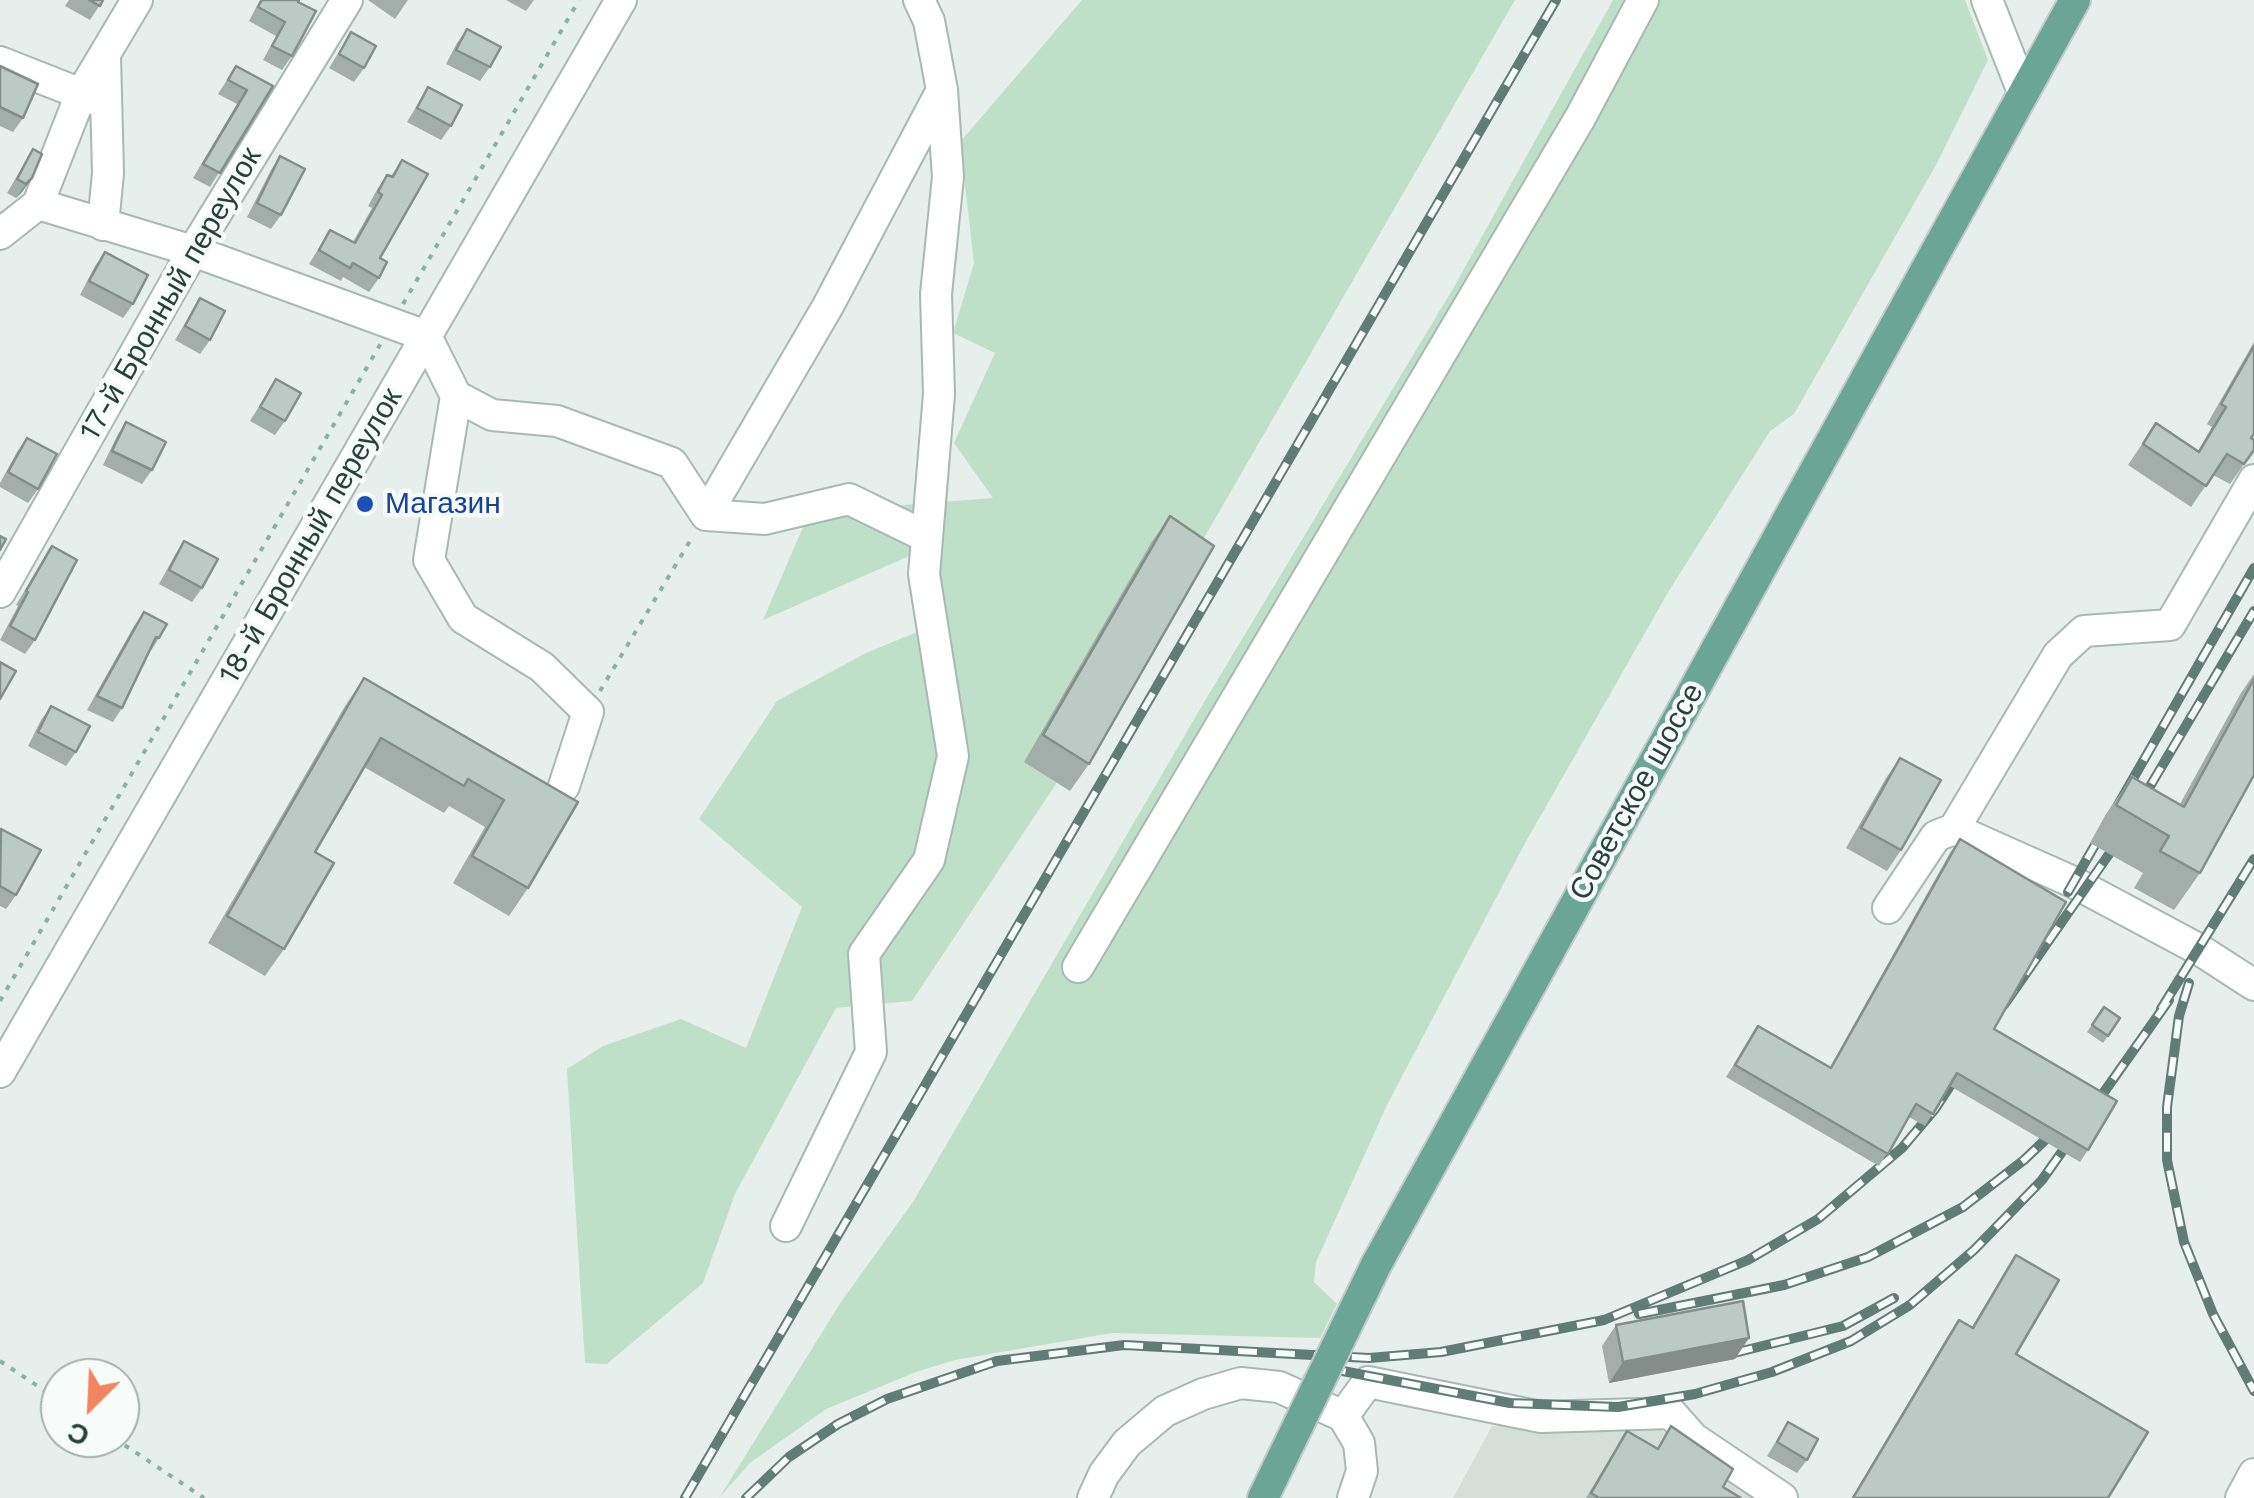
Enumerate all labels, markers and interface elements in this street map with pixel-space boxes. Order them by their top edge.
street label: 17-й Бронный переулок [72,141,270,447]
street label: 18-й Бронный переулок [212,382,410,690]
place label: Магазин [385,486,501,522]
marker: Магазин [354,493,376,515]
street label: Советское шоссе [1562,677,1712,907]
north arrow [40,1358,140,1458]
text: С [62,1415,94,1453]

